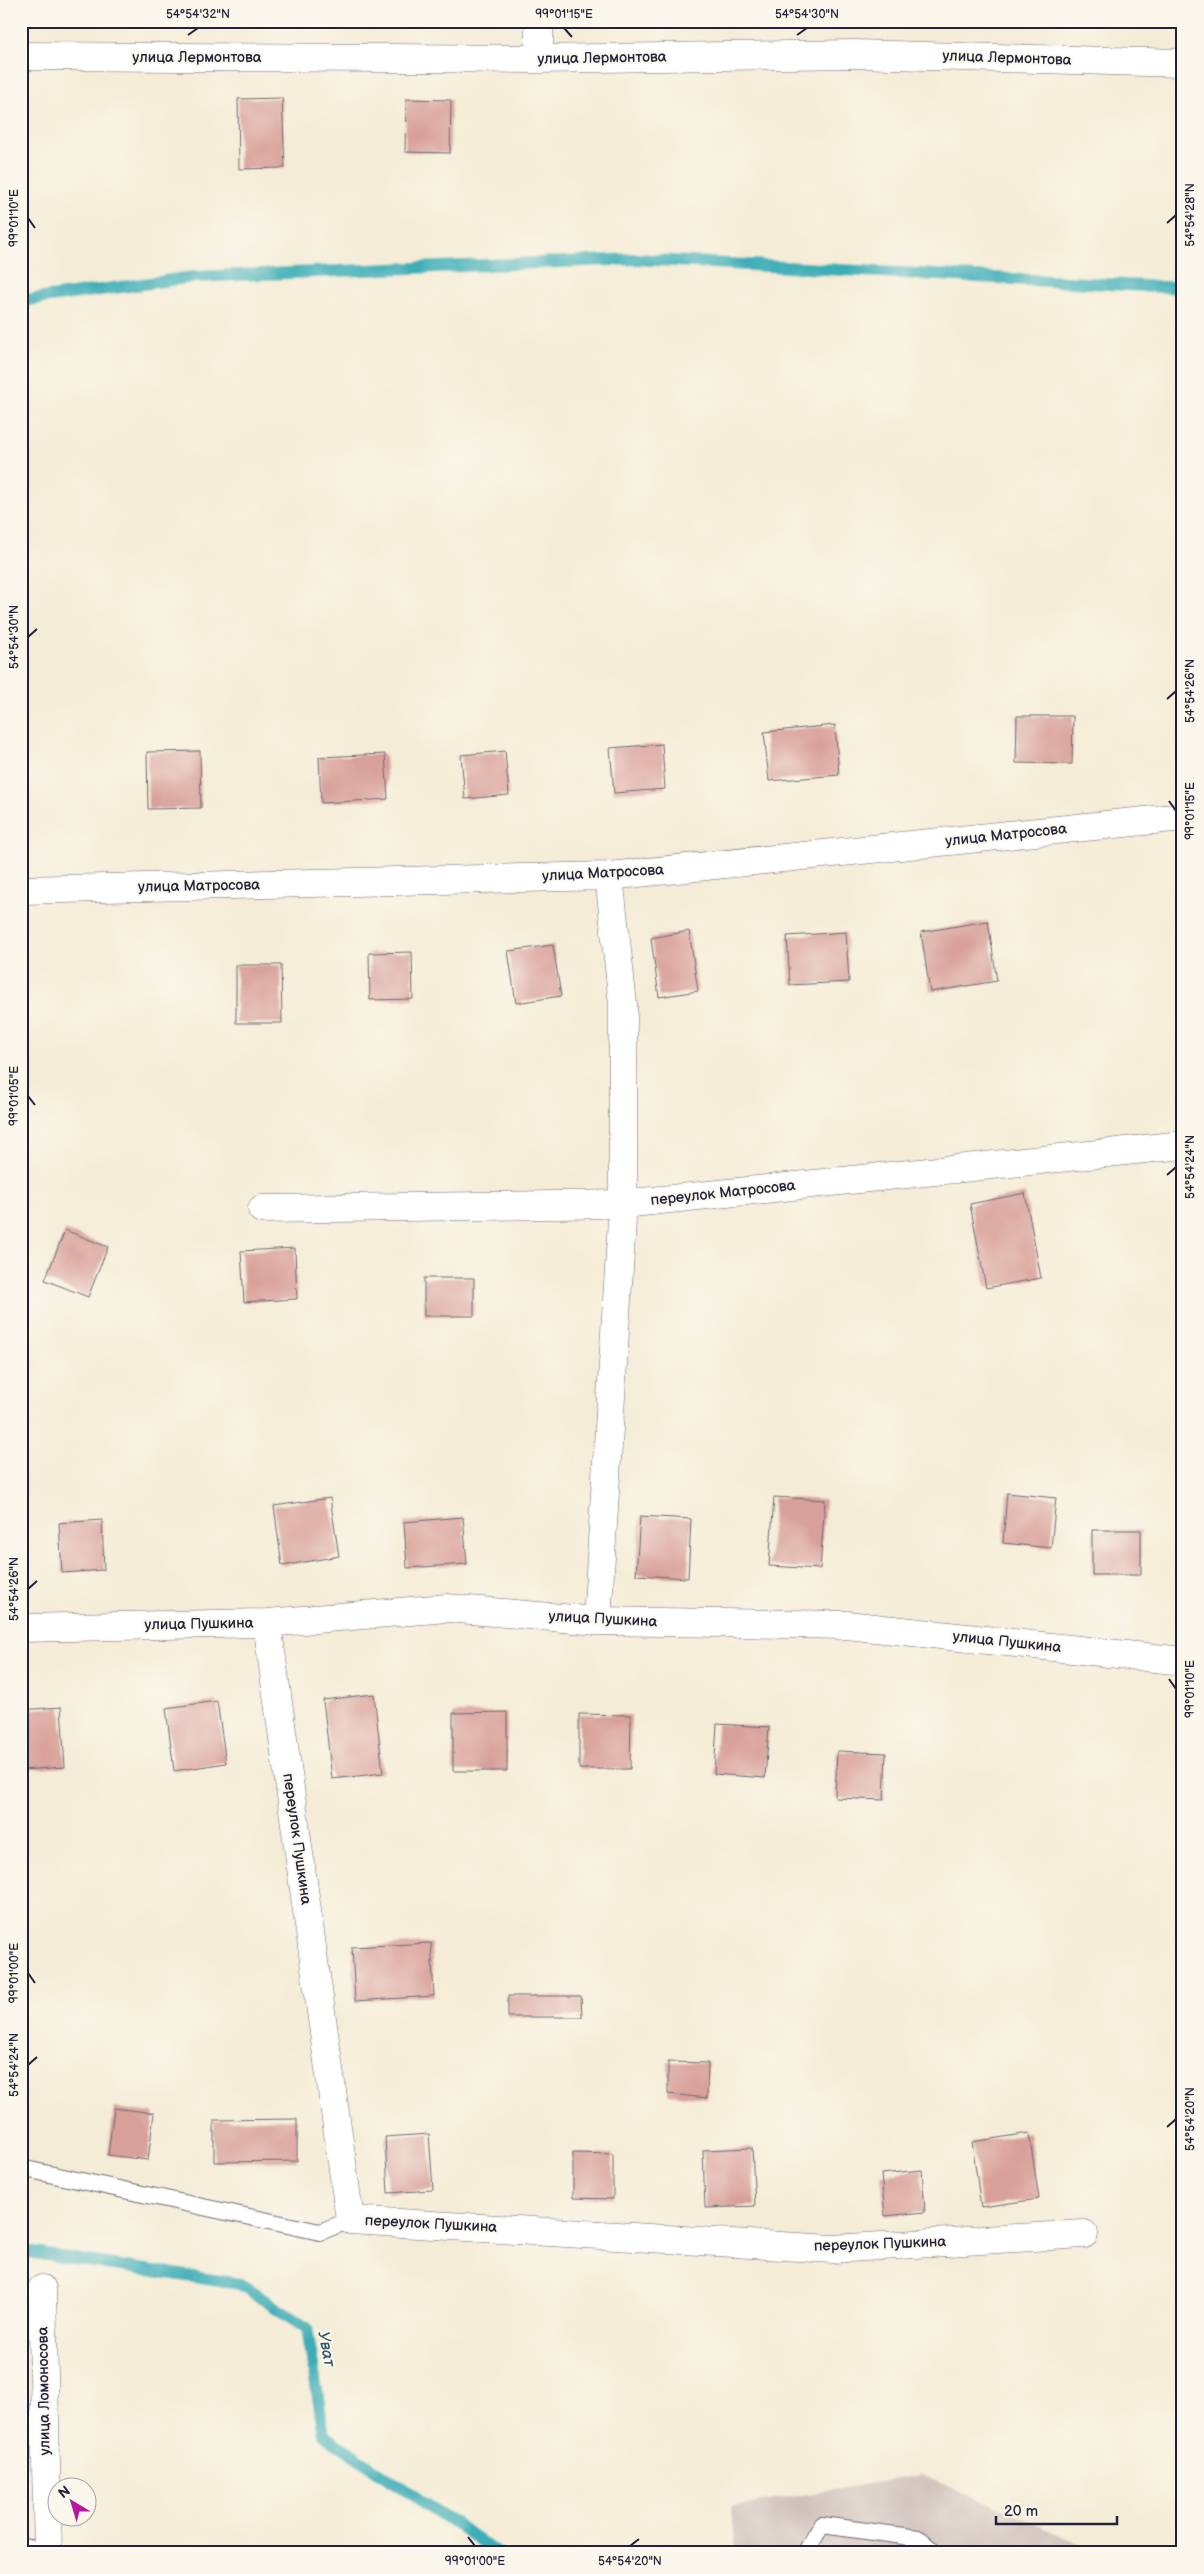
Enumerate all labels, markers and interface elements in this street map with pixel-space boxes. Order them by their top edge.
text: 54°54'32"N [166,7,230,22]
text: 99°01'15"E [535,7,593,22]
text: 54°54'30"N [775,7,839,22]
street label: улица Лермонтова [942,46,1072,70]
street label: улица Лермонтова [537,47,667,69]
street label: улица Лермонтова [132,48,262,67]
text: 54°54'28"N [1183,183,1198,247]
text: 99°01'10"E [7,189,22,247]
text: 54°54'30"N [7,605,22,669]
text: 54°54'26"N [1183,659,1198,723]
text: 99°01'15"E [1183,782,1198,840]
street label: улица Матросова [944,819,1068,851]
street label: улица Матросова [542,860,665,886]
street label: улица Матросова [138,875,260,897]
text: 99°01'05"E [7,1066,22,1126]
text: 54°54'24"N [1183,1135,1198,1199]
street label: переулок Матросова [650,1176,797,1210]
text: 54°54'26"N [7,1557,22,1621]
street label: улица Пушкина [548,1607,658,1631]
street label: улица Пушкина [144,1614,254,1634]
street label: улица Пушкина [952,1627,1062,1657]
text: 99°01'10"E [1183,1660,1198,1718]
street label: переулок Пушкина [278,1772,316,1906]
text: 99°01'00"E [7,1943,22,2003]
text: 54°54'24"N [7,2033,22,2097]
text: 54°54'20"N [1183,2087,1198,2151]
street label: переулок Пушкина [364,2211,498,2237]
street label: переулок Пушкина [813,2232,947,2256]
street label: улица Ломоносова [33,2326,55,2456]
water label: Уват [313,2330,339,2370]
north arrow [48,2476,98,2526]
text: N [55,2482,74,2502]
scale bar [996,2494,1118,2526]
text: 20 m [1004,2502,1038,2521]
text: 99°01'00"E [445,2554,505,2569]
text: 54°54'20"N [598,2554,662,2569]

